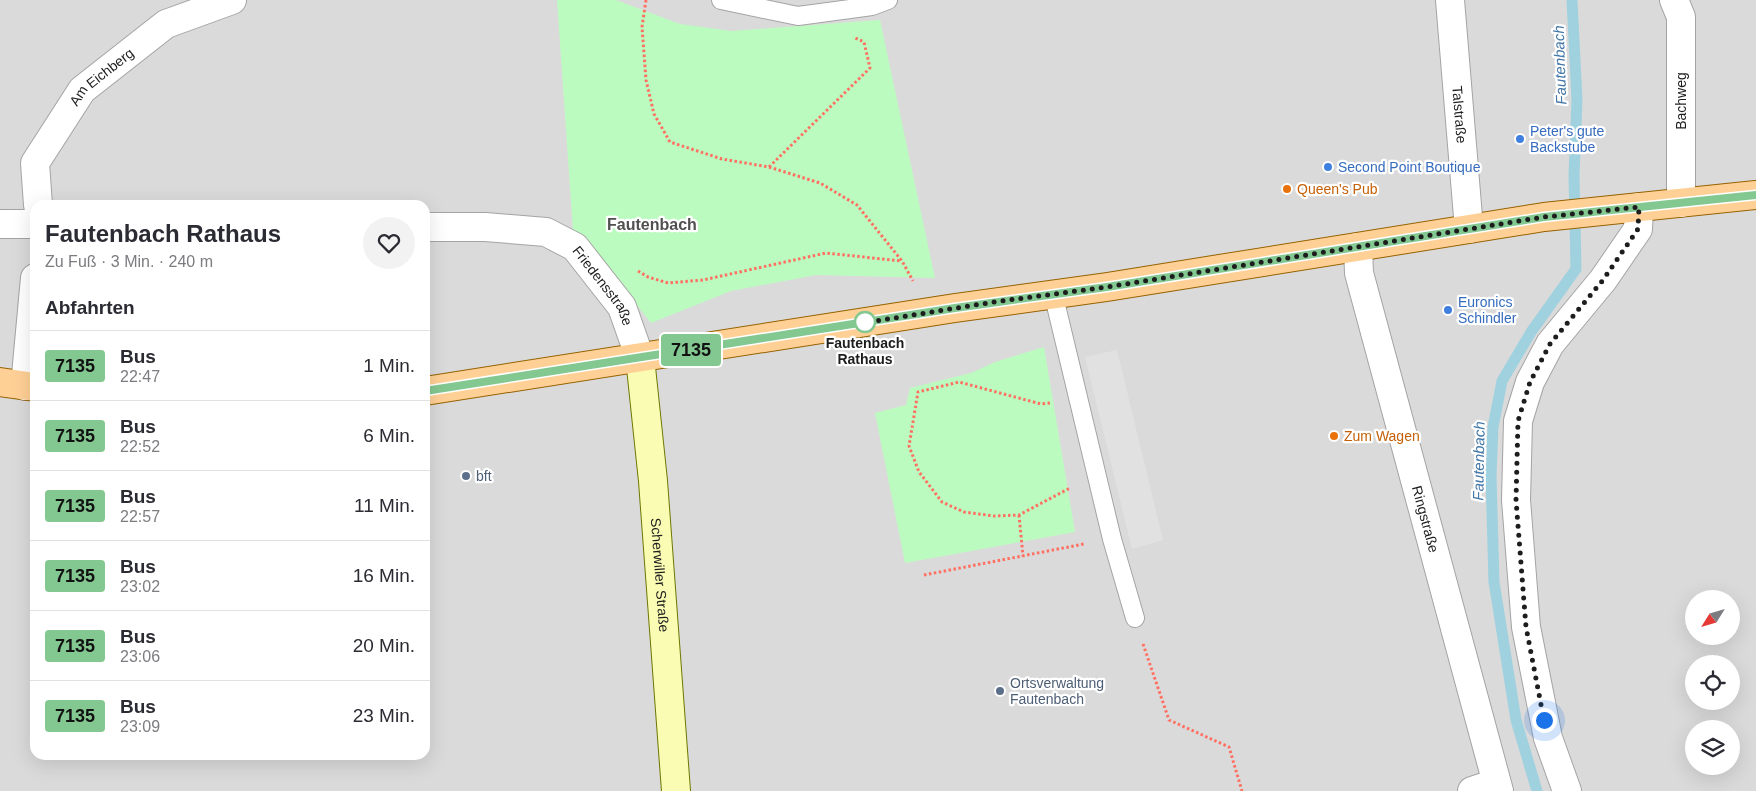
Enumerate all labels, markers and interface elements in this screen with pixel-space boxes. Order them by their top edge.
water label: Fautenbach [1550,25,1569,105]
street label: Am Eichberg [66,45,137,109]
street label: Bachweg [1673,72,1689,130]
street label: Talstraße [1449,85,1470,144]
place label: Peter's gute Backstube [1530,123,1604,155]
marker: Peter's gute Backstube [1514,133,1526,145]
place label: Second Point Boutique [1338,159,1481,175]
marker: Second Point Boutique [1322,161,1334,173]
place label: Queen's Pub [1297,181,1378,197]
marker: Queen's Pub [1281,183,1293,195]
district label: Fautenbach [607,216,697,233]
button: heart [363,217,415,269]
text: Fautenbach Rathaus [45,220,281,247]
street label: Friedensstraße [569,243,636,328]
text: Zu Fuß · 3 Min. · 240 m [45,253,213,270]
place label: Euronics Schindler [1458,294,1517,326]
text: Abfahrten [45,297,135,318]
marker: Euronics Schindler [1442,304,1454,316]
marker: Fautenbach Rathaus [854,311,876,333]
line badge: 7135 [656,334,726,366]
place label: Fautenbach Rathaus [826,335,904,367]
text: 7135 [671,340,711,360]
text: Bus [120,346,156,367]
text: 1 Min. [363,355,415,376]
text: 7135 [55,356,95,376]
text: 22:47 [120,368,160,385]
text: Bus [120,416,156,437]
water label: Fautenbach [1469,421,1488,501]
text: 6 Min. [363,425,415,446]
text: 7135 [55,426,95,446]
place label: Zum Wagen [1344,428,1420,444]
marker: Zum Wagen [1328,430,1340,442]
text: 22:52 [120,438,160,455]
place label: bft [476,468,492,484]
marker: bft [460,470,472,482]
street label: Ringstraße [1409,484,1442,555]
text: Bus [120,486,156,507]
text: 11 Min. [354,495,415,516]
text: 7135 [55,496,95,516]
text: 22:57 [120,508,160,525]
street label: Scherwiller Straße [648,517,672,633]
text: Bus [120,556,156,577]
text: 16 Min. [353,565,415,586]
text: 7135 [55,566,95,586]
text: 23:02 [120,578,160,595]
north arrow [1685,590,1740,645]
map controls [1685,590,1740,775]
text: Bus [120,626,156,647]
text: 20 Min. [353,635,415,656]
text: 7135 [55,636,95,656]
text: 23:06 [120,648,160,665]
button: locate [1685,655,1740,710]
place label: Ortsverwaltung Fautenbach [1010,675,1104,707]
marker: Ortsverwaltung Fautenbach [994,685,1006,697]
text: Bus [120,696,156,717]
text: 23 Min. [353,705,415,726]
text: 7135 [55,706,95,726]
your location [1532,708,1557,733]
text: 23:09 [120,718,160,735]
button: layers [1685,720,1740,775]

